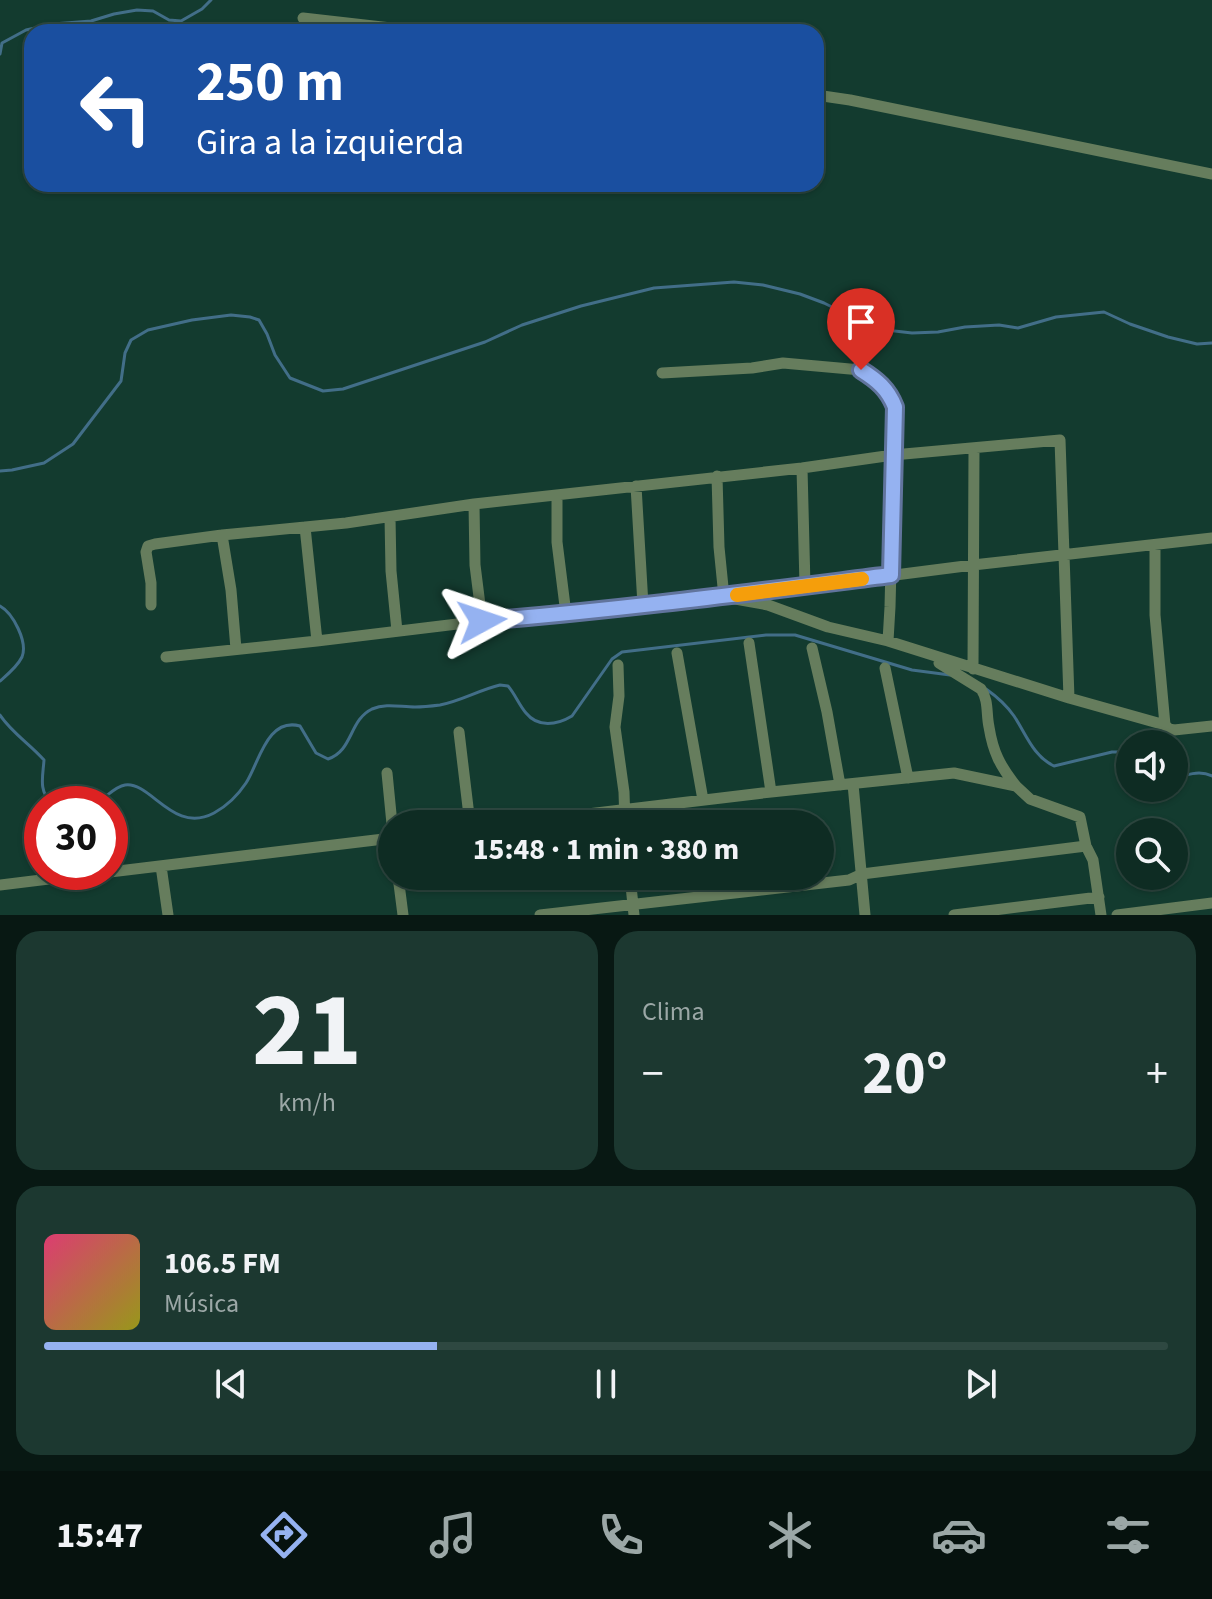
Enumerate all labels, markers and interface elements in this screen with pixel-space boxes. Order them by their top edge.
text: 250 m [196,43,344,122]
icon: left [64,56,168,160]
text: Gira a la izquierda [196,117,464,168]
pin [827,288,895,370]
icon: arrive [839,300,883,344]
position arrow [440,579,524,663]
map controls [1116,730,1188,890]
button: sound [1116,730,1188,802]
speed limit sign: 30 [24,786,128,890]
button: search [1116,818,1188,890]
text: 15:48 · 1 min · 380 m [473,828,739,871]
text: 21 [252,958,362,1106]
text: Clima [642,993,705,1030]
text: 20° [862,1032,948,1117]
text: − [642,1043,664,1106]
text: + [1146,1043,1168,1106]
text: km/h [278,1084,336,1121]
text: 106.5 FM [164,1242,281,1285]
text: Música [164,1285,239,1322]
icon: previous [209,1362,253,1406]
icon: pause [584,1362,628,1406]
icon: next [959,1362,1003,1406]
icon: directions [256,1507,312,1563]
icon: music [425,1507,481,1563]
icon: phone [593,1507,649,1563]
icon: climate [762,1507,818,1563]
icon: car [931,1507,987,1563]
icon: filters [1100,1507,1156,1563]
text: 15:47 [56,1510,143,1561]

